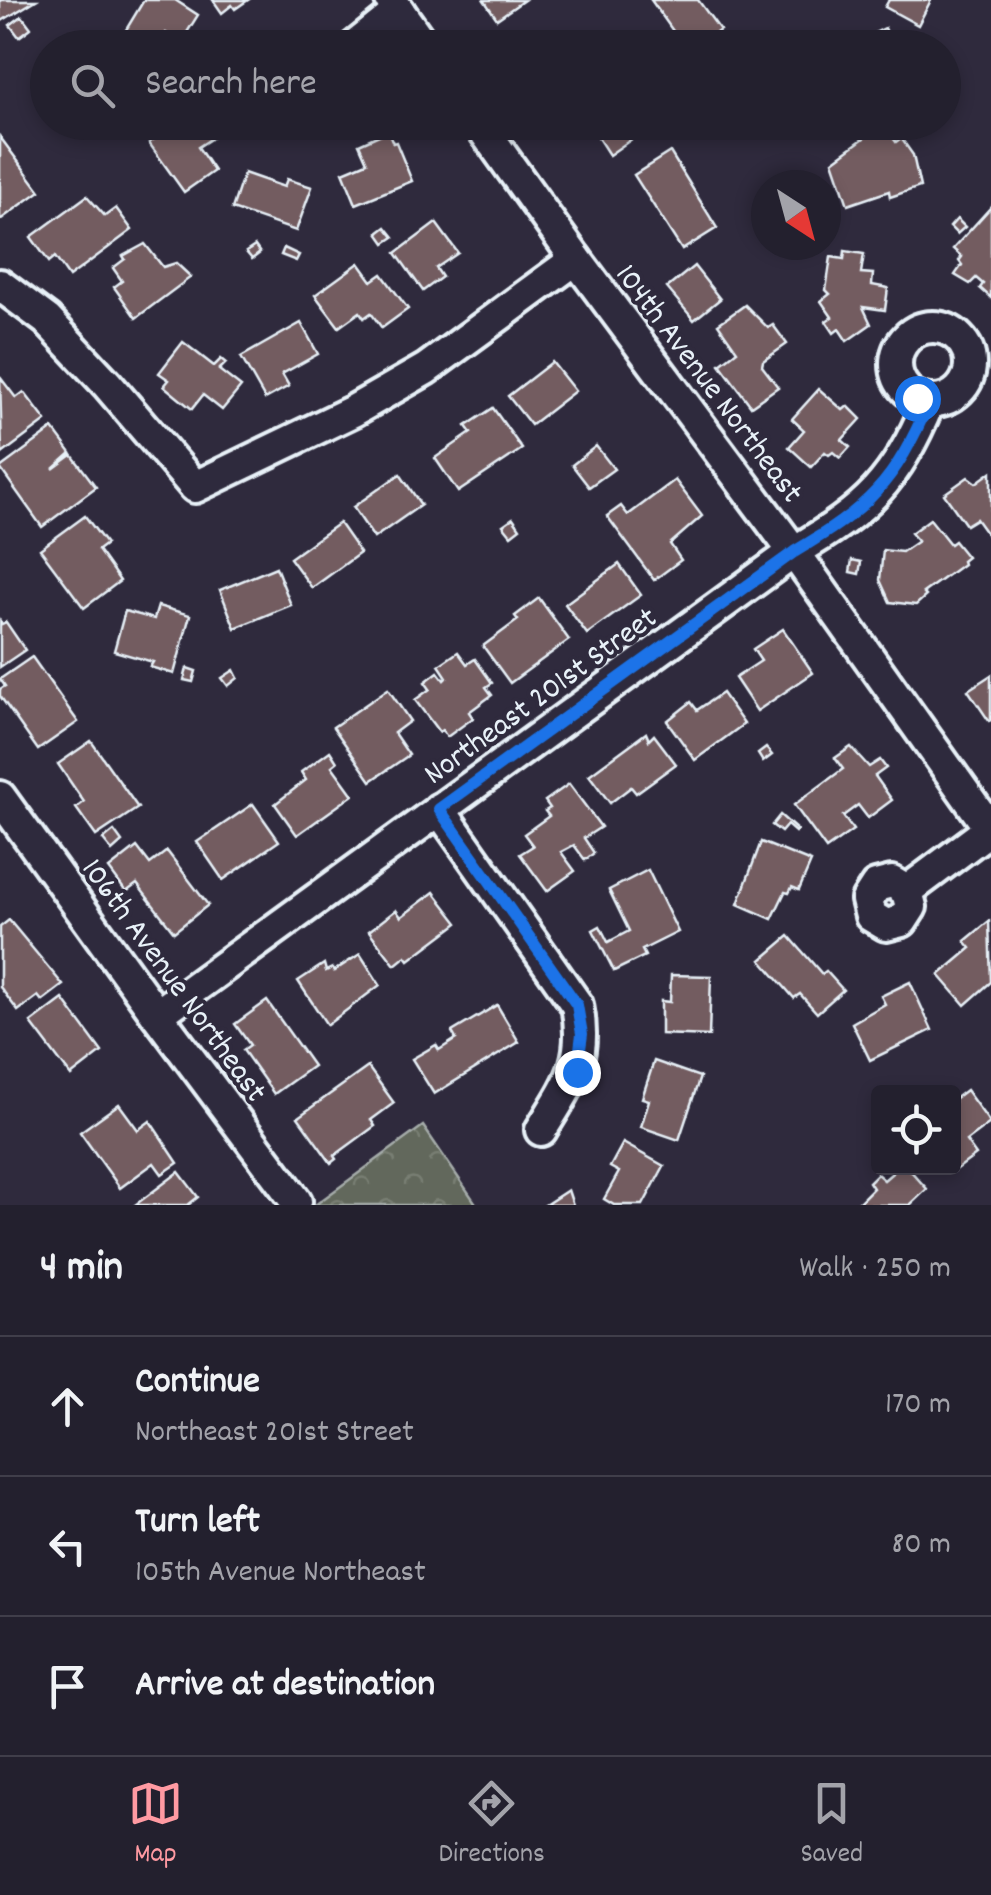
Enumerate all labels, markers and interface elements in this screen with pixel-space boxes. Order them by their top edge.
search box [30,30,961,140]
icon: search [65,58,120,113]
text: Search here [145,58,317,113]
north arrow [751,170,841,260]
street label: 104th Avenue Northeast [602,256,812,514]
route start [895,376,941,422]
street label: Northeast 201st Street [416,597,668,799]
street label: 106th Avenue Northeast [68,850,276,1114]
route end [555,1050,601,1096]
map controls [871,1085,961,1175]
button: locate [871,1085,961,1175]
text: 4 min [40,1240,123,1300]
text: Walk · 250 m [799,1247,951,1293]
text: Continue [135,1356,260,1411]
icon: ahead [40,1379,95,1434]
text: 170 m [885,1383,951,1429]
text: Northeast 201st Street [135,1411,414,1457]
text: Turn left [135,1496,260,1551]
icon: left [40,1519,95,1574]
text: 80 m [891,1523,951,1569]
text: 105th Avenue Northeast [135,1551,426,1597]
icon: arrive [40,1659,95,1714]
text: Arrive at destination [135,1659,435,1714]
tab: Map [128,1776,183,1876]
tab: Directions [439,1776,545,1876]
tab: Saved [801,1776,863,1876]

